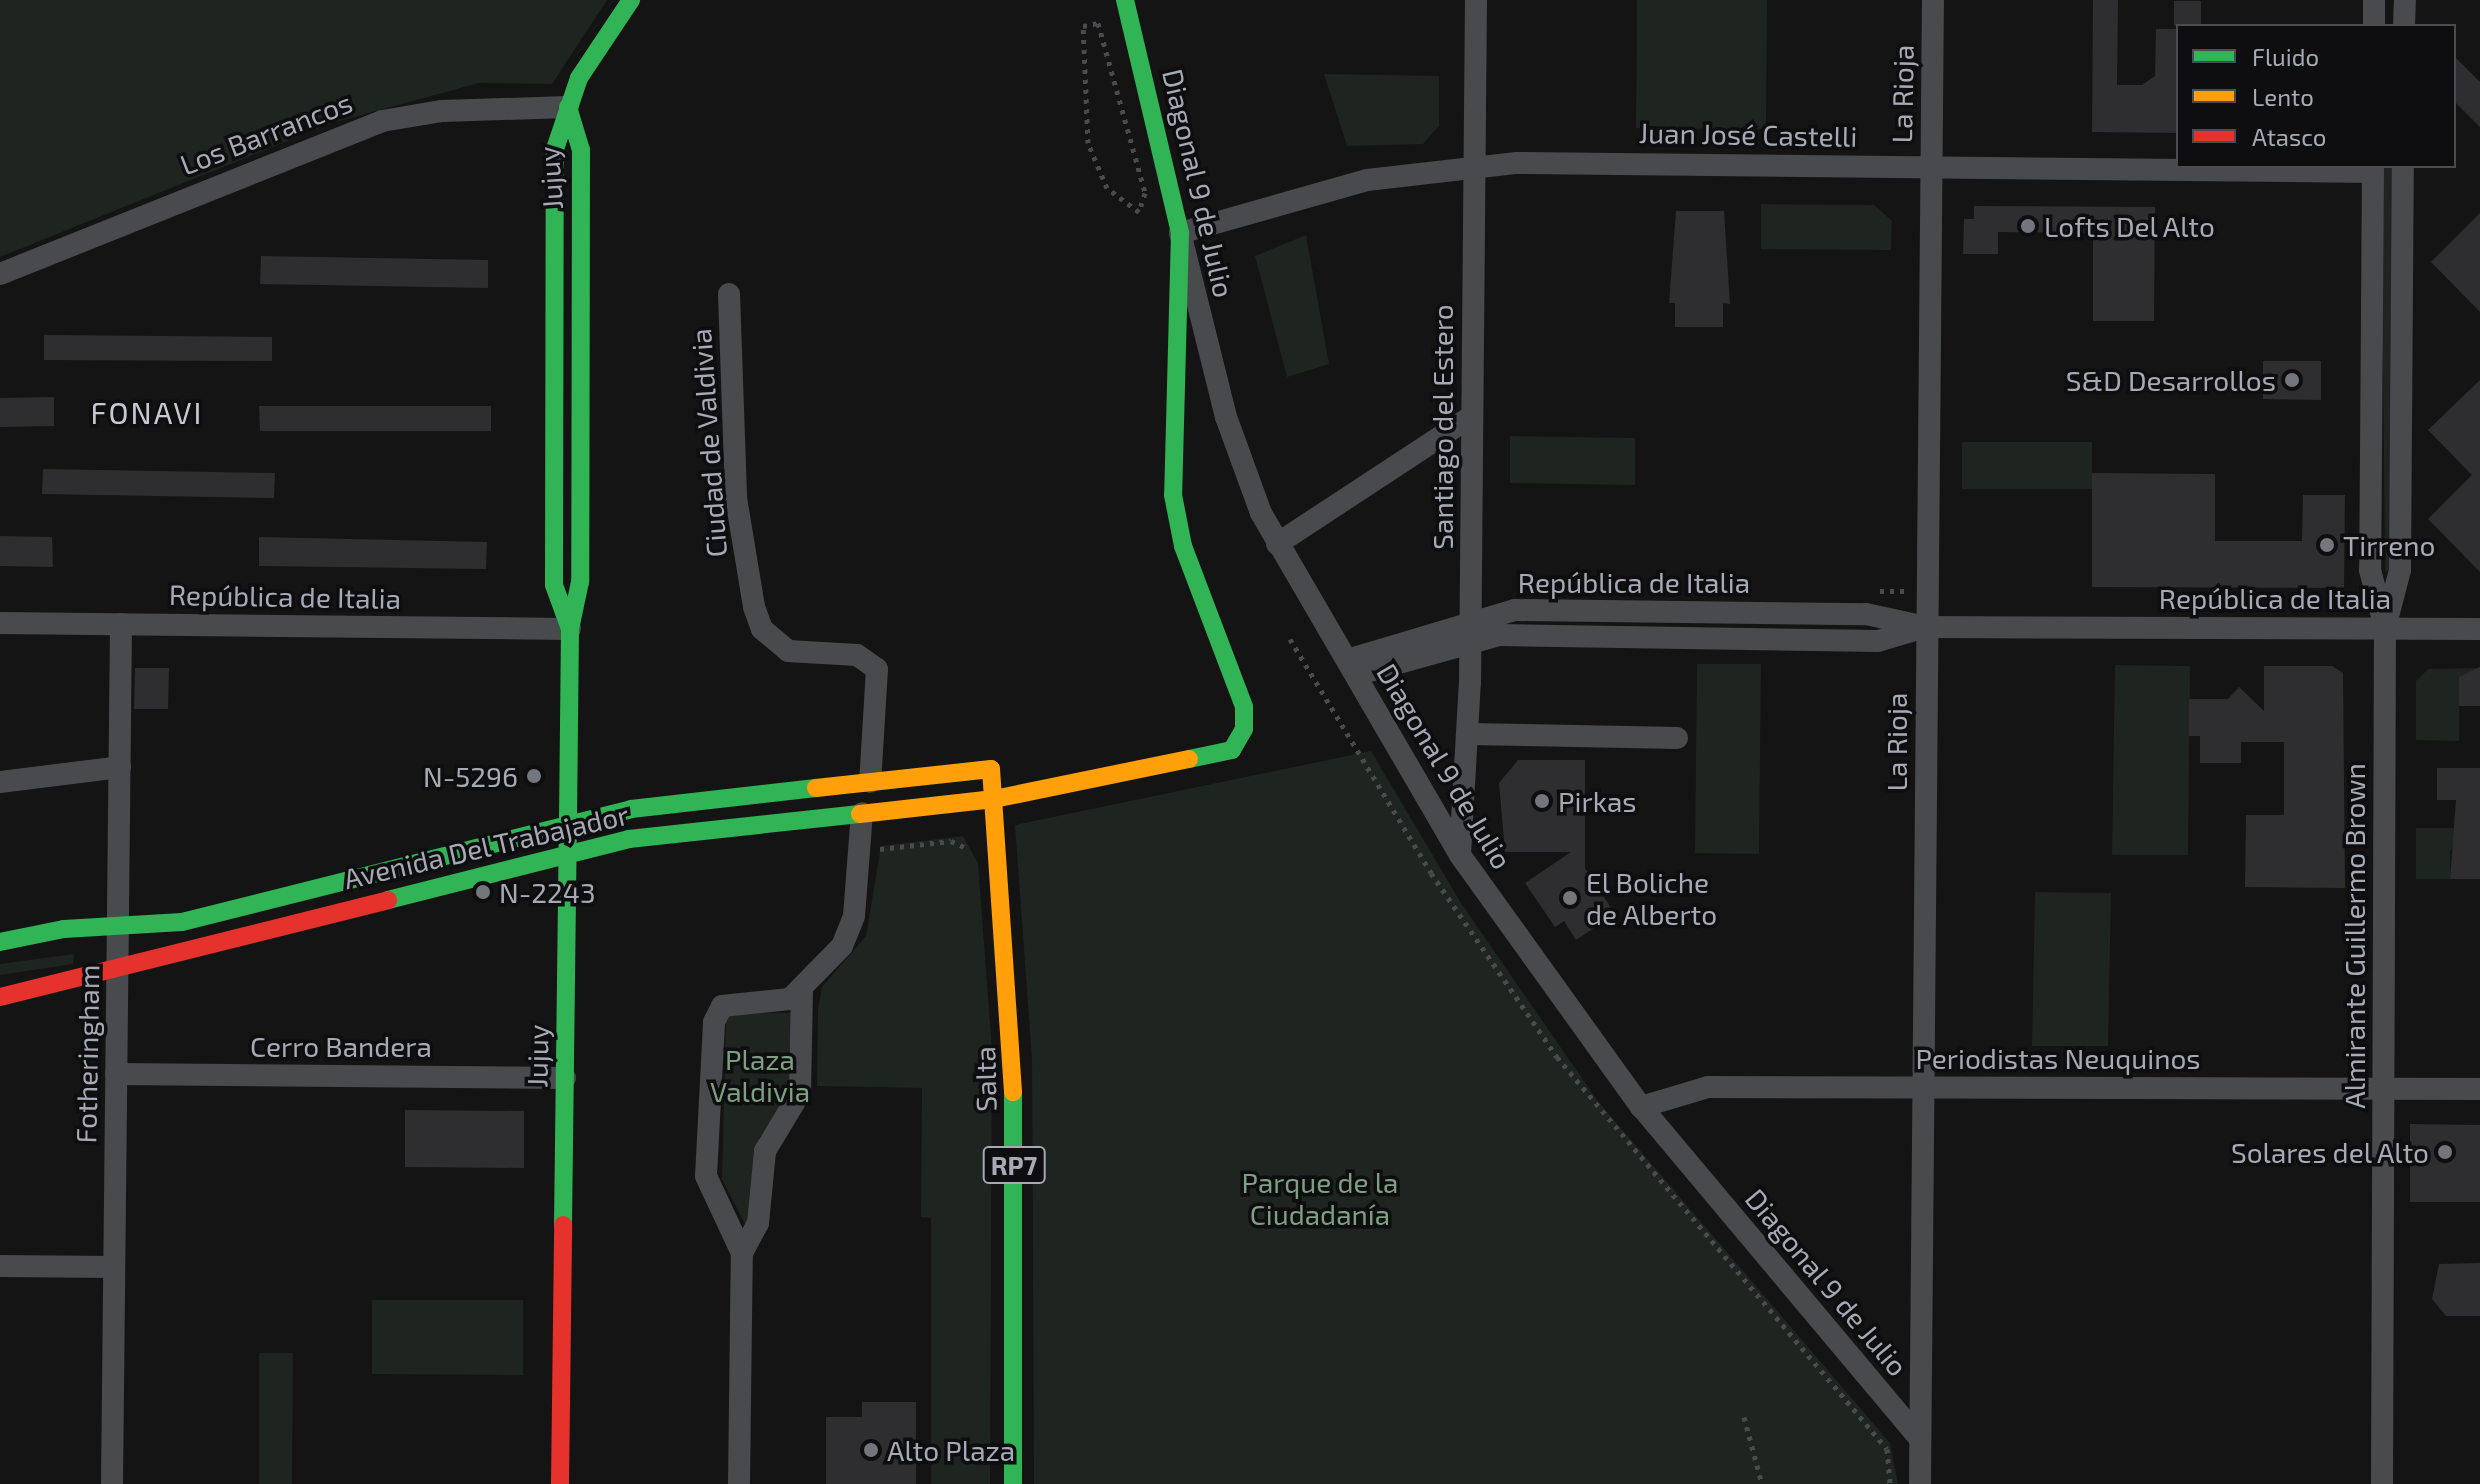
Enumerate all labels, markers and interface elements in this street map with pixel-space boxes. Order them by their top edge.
legend [2176,24,2456,168]
text: Fluido [2252,42,2319,71]
street label: La Rioja [1884,44,1920,144]
street label: Diagonal 9 de Julio [1156,65,1242,301]
text: Lento [2252,82,2314,111]
street label: Los Barrancos [175,85,357,181]
street label: Juan José Castelli [1638,115,1858,153]
text: Atasco [2252,122,2326,151]
street label: Jujuy [531,145,569,211]
place label: Lofts Del Alto [2044,209,2216,243]
marker: Lofts Del Alto [2019,217,2037,235]
street label: Santiago del Estero [1425,304,1459,550]
street label: Ciudad de Valdivia [683,327,733,559]
place label: S&D Desarrollos [2066,363,2276,397]
marker: S&D Desarrollos [2283,371,2301,389]
district label: FONAVI [91,394,203,430]
place label: Tirreno [2343,528,2436,562]
marker: Tirreno [2318,536,2336,554]
street label: República de Italia [1518,565,1750,599]
street label: República de Italia [169,577,401,615]
street label: República de Italia [2159,581,2391,615]
street label: Diagonal 9 de Julio [1370,657,1520,875]
street label: La Rioja [1879,693,1913,791]
place label: N-5296 [423,759,518,793]
street label: Almirante Guillermo Brown [2337,763,2371,1109]
marker: N-5296 [525,767,543,785]
place label: Pirkas [1558,784,1637,818]
marker: Pirkas [1533,792,1551,810]
street label: Avenida Del Trabajador [340,797,632,895]
place label: El Boliche de Alberto [1586,865,1718,931]
place label: N-2243 [499,875,596,909]
marker: N-2243 [474,883,492,901]
marker: El Boliche de Alberto [1561,889,1579,907]
street label: Fotheringham [69,964,105,1144]
street label: Jujuy [520,1024,554,1088]
street label: Cerro Bandera [250,1029,432,1063]
street label: Periodistas Neuquinos [1915,1041,2201,1075]
park label: Plaza Valdivia [710,1042,810,1108]
street label: Salta [968,1046,1002,1112]
place label: Solares del Alto [2230,1135,2429,1169]
road number: RP7 [982,1143,1046,1187]
marker: Solares del Alto [2436,1143,2454,1161]
park label: Parque de la Ciudadanía [1242,1165,1398,1231]
street label: Diagonal 9 de Julio [1739,1181,1915,1383]
place label: Alto Plaza [887,1433,1015,1467]
marker: Alto Plaza [862,1441,880,1459]

